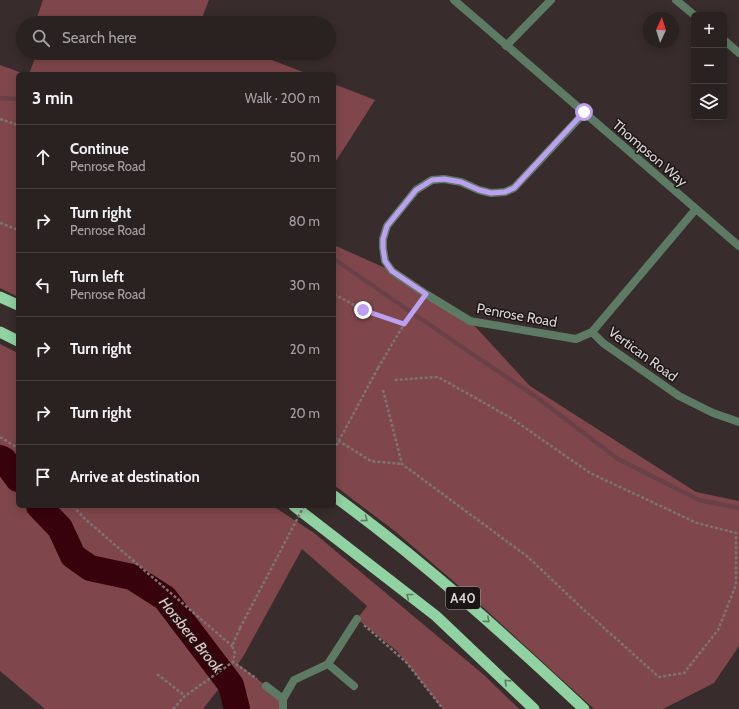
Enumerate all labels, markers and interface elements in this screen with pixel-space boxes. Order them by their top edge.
north arrow [643,12,679,48]
map controls [691,12,727,120]
button: + [691,12,727,48]
search box [16,16,336,60]
icon: search [30,27,52,49]
text: Search here [62,29,137,47]
button: − [691,48,727,84]
button: layers [691,84,727,120]
text: 3 min [32,88,73,108]
text: Walk · 200 m [245,90,320,106]
route start [575,103,593,121]
street label: Thompson Way [609,116,691,190]
text: Continue [70,140,129,158]
icon: ahead [32,146,54,168]
text: 50 m [290,149,320,165]
text: Penrose Road [70,158,145,174]
text: Turn right [70,204,131,222]
icon: right [32,210,54,232]
text: 80 m [289,213,320,229]
text: Penrose Road [70,222,145,238]
text: Turn left [70,268,124,286]
icon: left [32,274,54,296]
text: 30 m [290,277,320,293]
text: Penrose Road [70,286,145,302]
street label: Penrose Road [475,299,559,331]
route end [354,301,372,319]
street label: Vertican Road [605,323,681,385]
icon: right [32,338,54,360]
text: Turn right [70,340,131,358]
text: 20 m [290,341,320,357]
icon: right [32,402,54,424]
text: Turn right [70,404,131,422]
text: 20 m [290,405,320,421]
icon: arrive [32,466,54,488]
text: Arrive at destination [70,468,200,486]
one-way arrow [361,514,368,521]
road number: A40 [446,587,480,609]
one-way arrow [407,593,414,600]
water label: Horsbere Brook [155,594,227,677]
one-way arrow [482,615,490,622]
one-way arrow [504,680,511,687]

